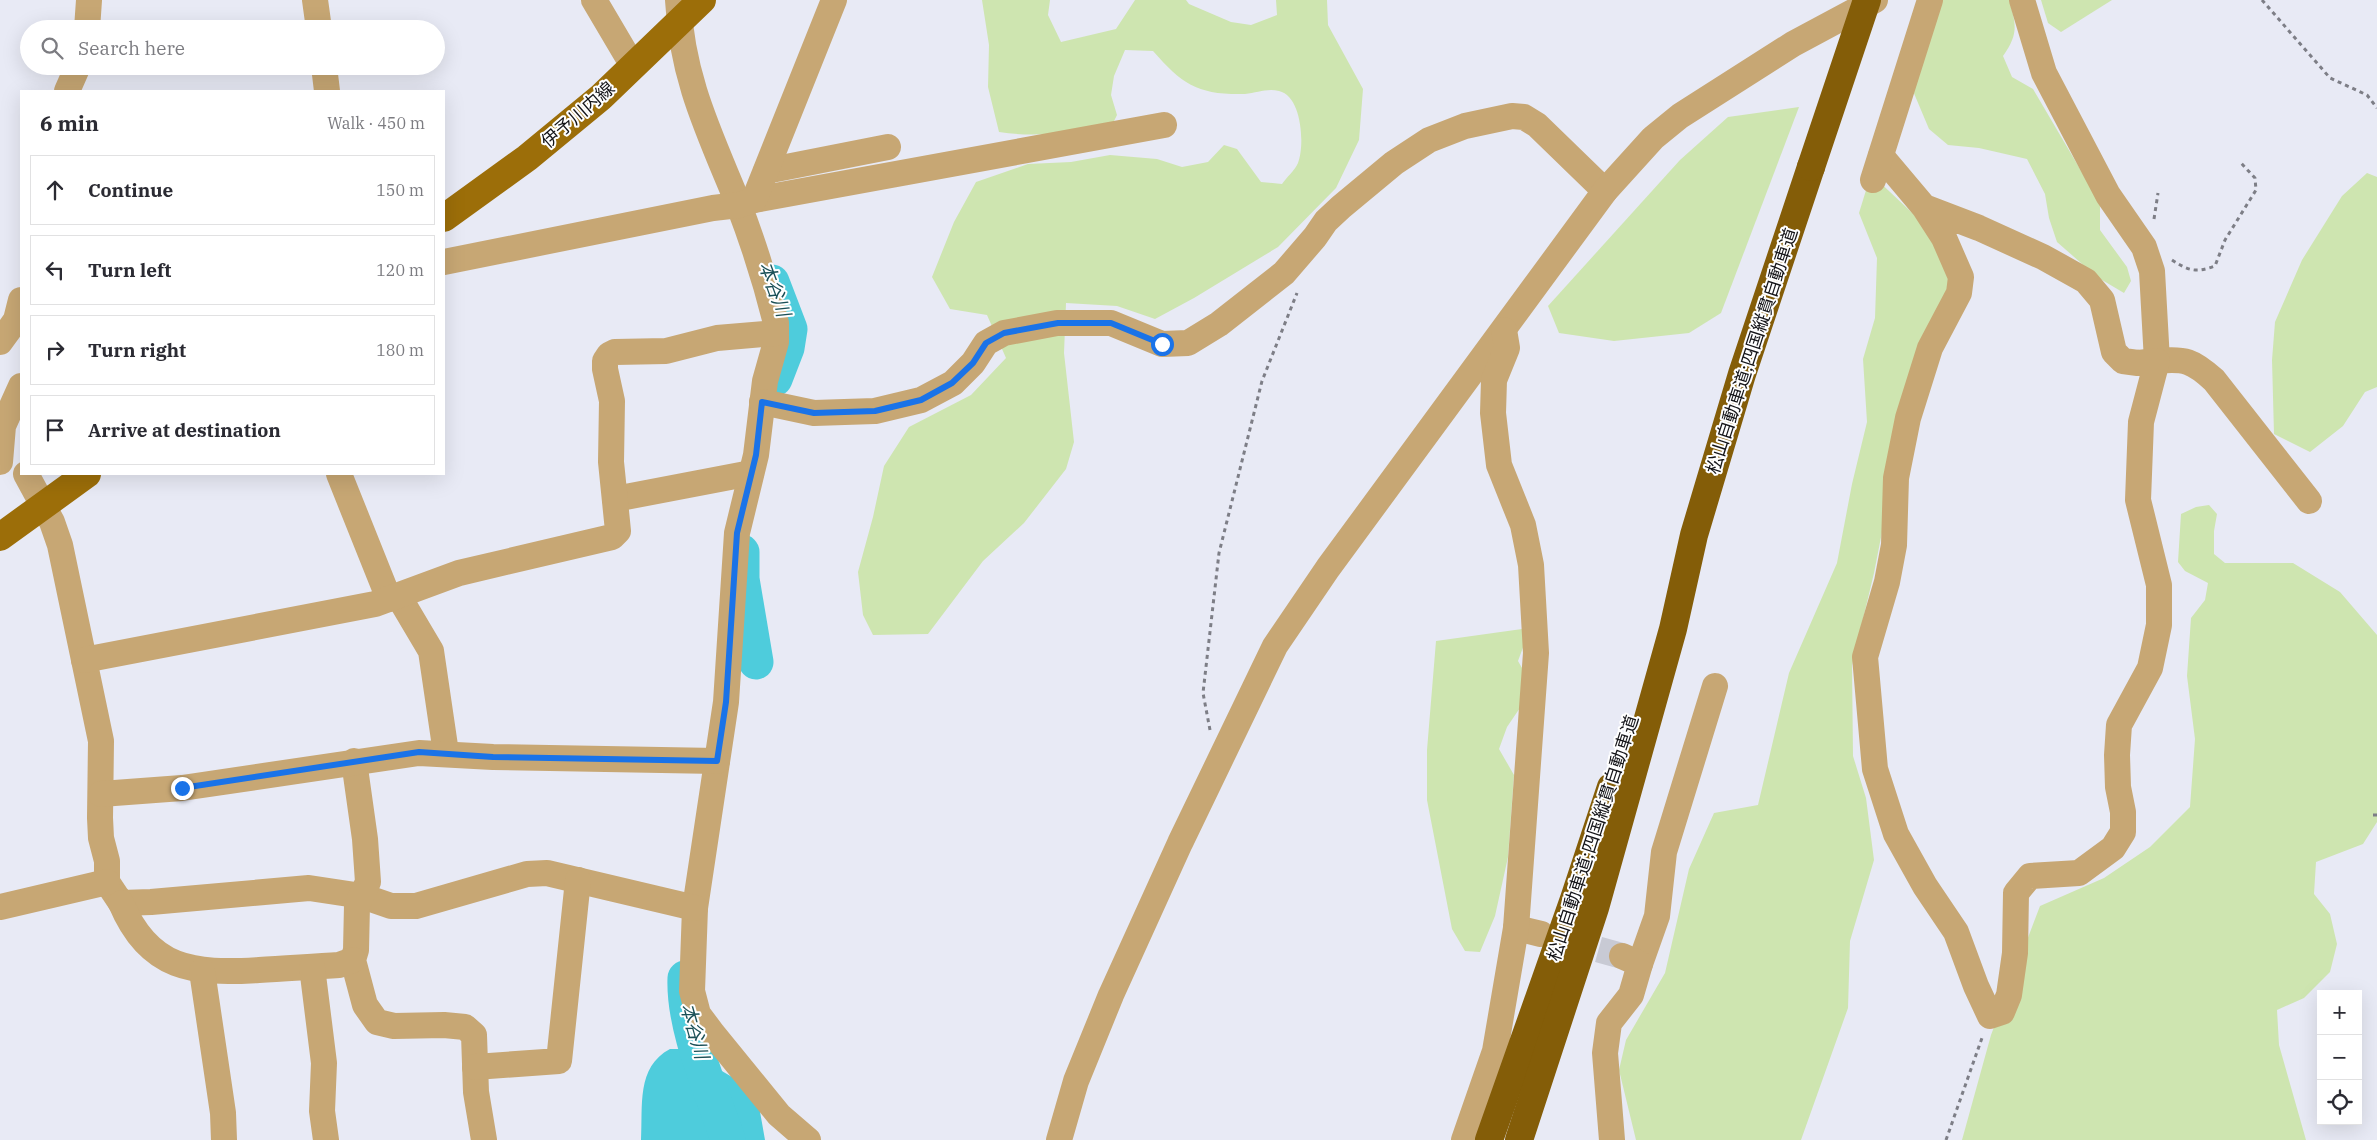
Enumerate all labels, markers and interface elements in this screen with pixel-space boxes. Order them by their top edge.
search box [20,20,445,75]
icon: search [38,34,66,62]
text: Search here [78,36,185,60]
street label: 伊予川内線 [536,76,619,153]
text: 6 min [40,109,99,137]
text: Walk · 450 m [327,113,425,133]
icon: ahead [41,176,69,204]
text: Continue [88,178,173,202]
text: 150 m [376,180,424,200]
street label: 松山自動車道;四国縦貫自動車道 [1701,225,1802,477]
icon: left [41,256,69,284]
text: Turn left [88,258,171,282]
water label: 本谷川 [754,258,797,322]
text: 120 m [376,260,424,280]
route start [1151,333,1174,356]
icon: right [41,336,69,364]
text: Turn right [88,338,186,362]
text: 180 m [376,340,424,360]
icon: arrive [41,416,69,444]
text: Arrive at destination [88,418,281,442]
street label: 松山自動車道;四国縦貫自動車道 [1542,712,1643,964]
route end [171,777,194,800]
map controls [2317,990,2362,1125]
button: + [2317,990,2362,1035]
water label: 本谷川 [676,1000,715,1064]
button: − [2317,1035,2362,1080]
button: locate [2317,1080,2362,1125]

